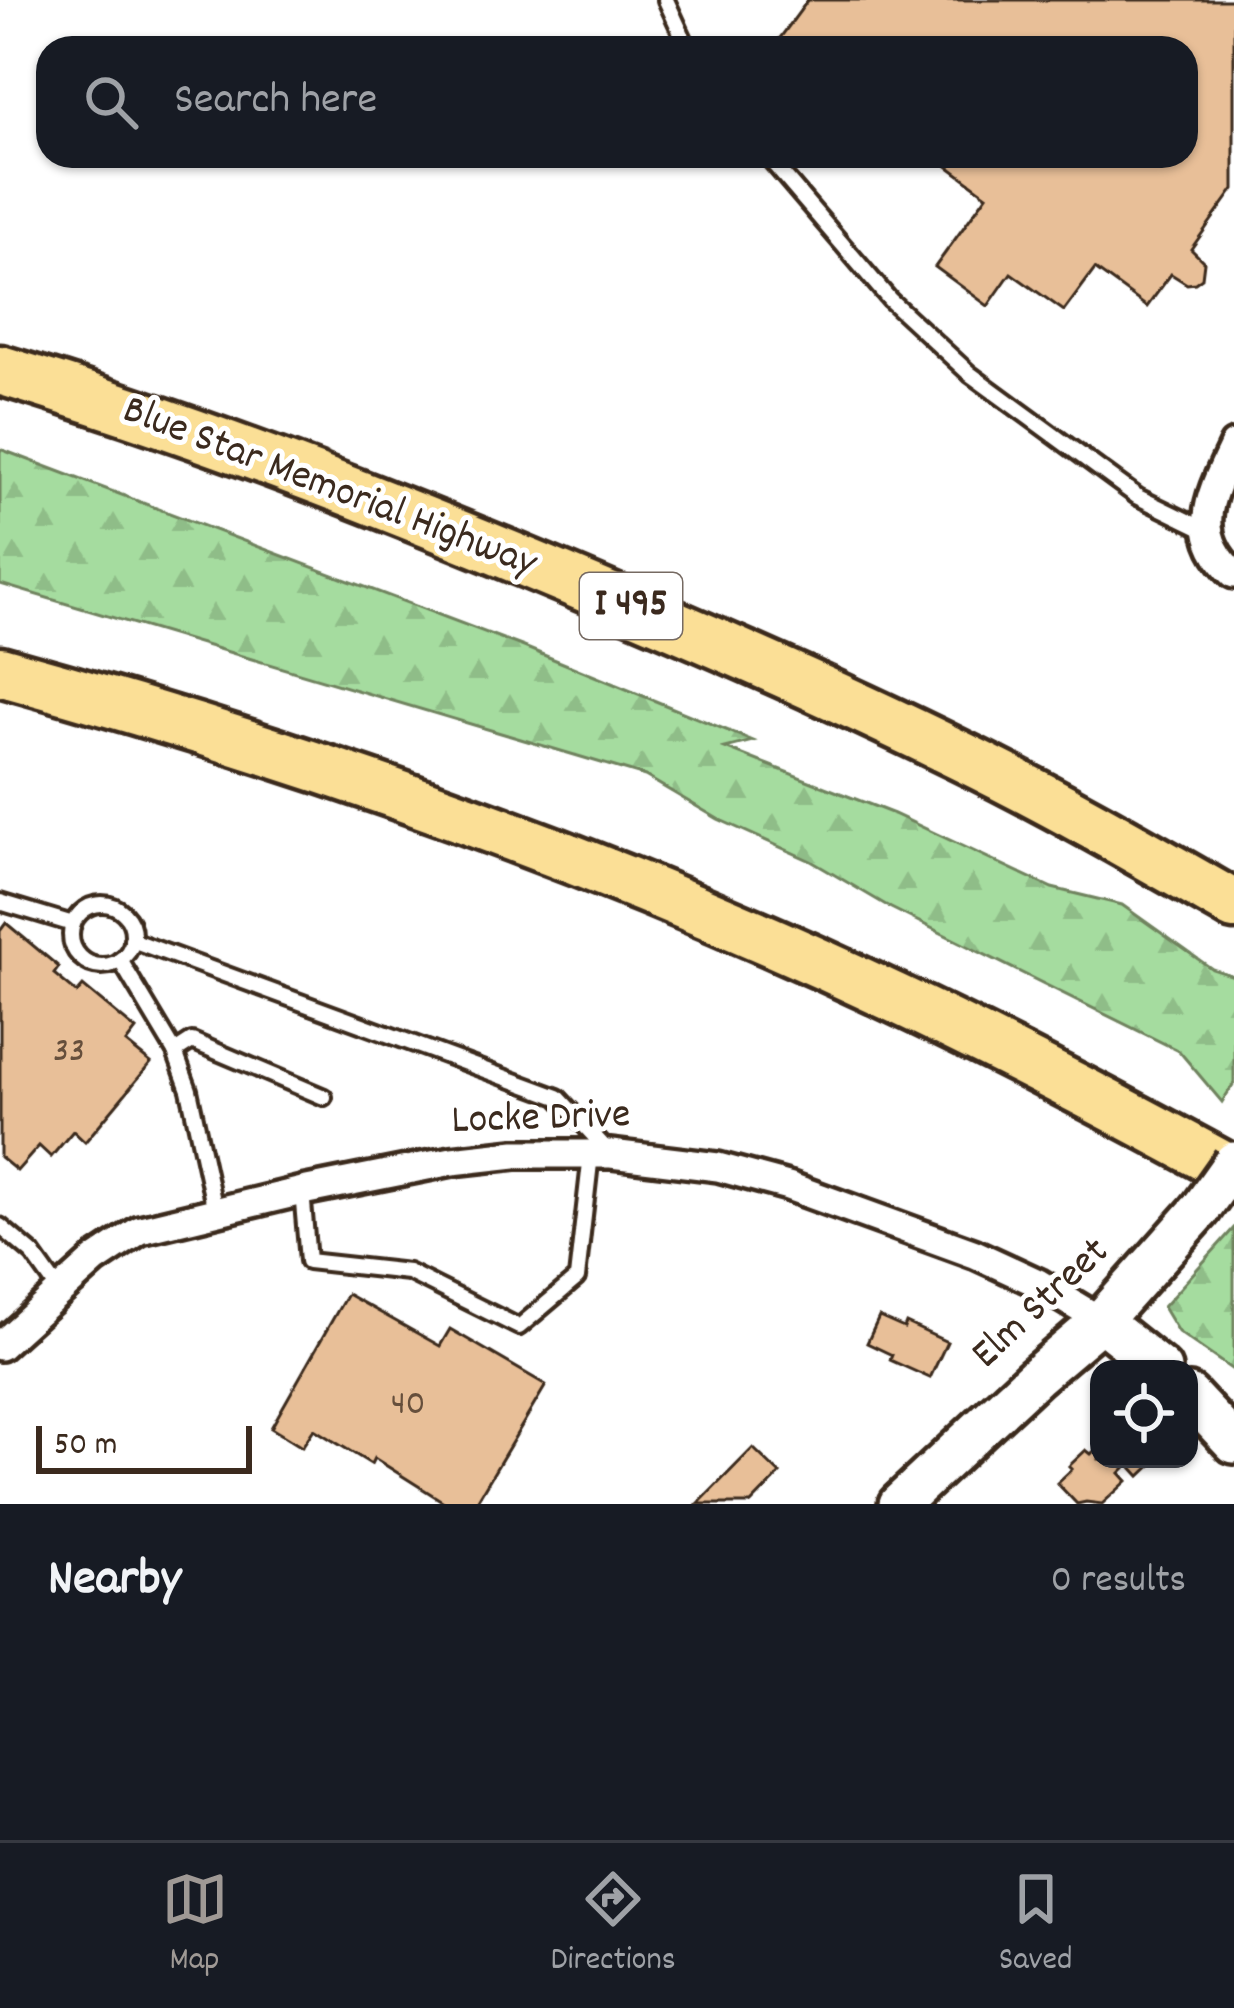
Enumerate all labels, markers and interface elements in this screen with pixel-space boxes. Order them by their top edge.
search box [36,36,1198,168]
icon: search [78,69,144,135]
text: Search here [174,70,377,134]
street label: Blue Star Memorial Highway [113,382,546,596]
road number: I 495 [580,573,682,639]
house number: 33 [53,1027,85,1079]
street label: Locke Drive [450,1087,632,1153]
street label: Elm Street [960,1225,1124,1385]
map controls [1090,1360,1198,1468]
button: locate [1090,1360,1198,1468]
house number: 40 [391,1380,425,1432]
scale bar [36,1420,252,1473]
text: 50 m [54,1423,118,1470]
text: Nearby [48,1546,181,1618]
text: 0 results [1051,1555,1186,1610]
tab: Map [162,1866,228,1985]
tab: Directions [551,1866,676,1985]
tab: Saved [999,1866,1072,1985]

